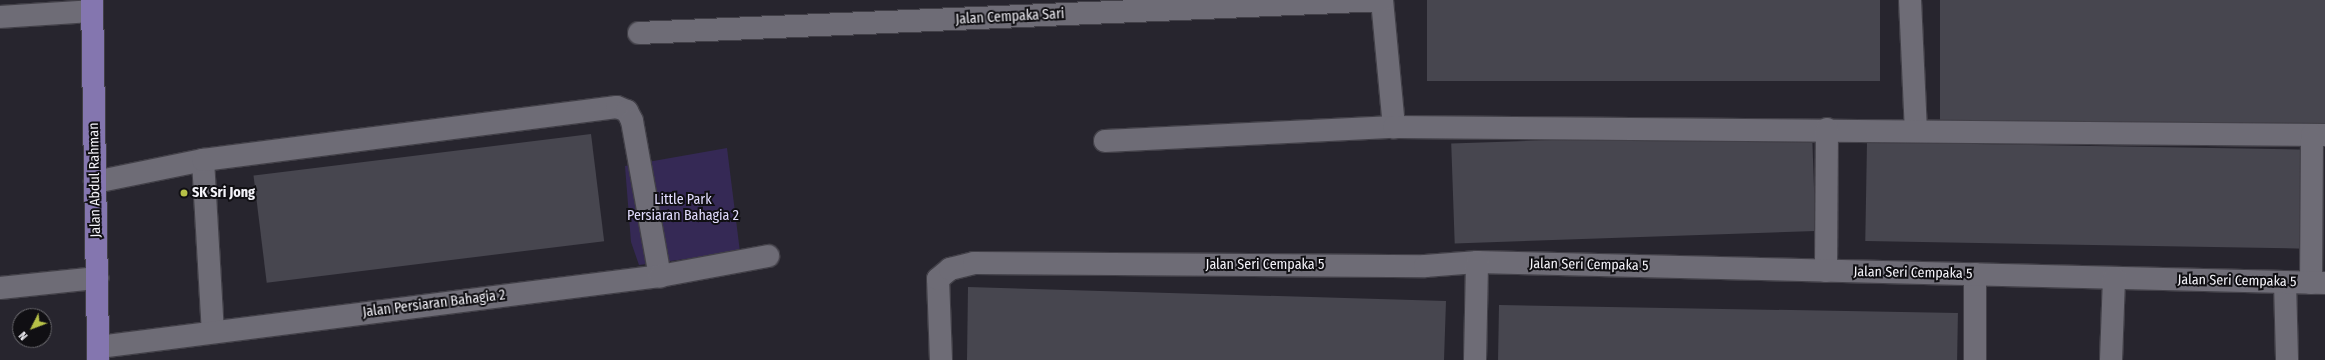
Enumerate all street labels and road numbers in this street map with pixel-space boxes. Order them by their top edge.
street label: Jalan Cempaka Sari [955,6,1065,28]
street label: Jalan Abdul Rahman [86,122,104,238]
street label: Jalan Seri Cempaka 5 [1529,256,1649,274]
street label: Jalan Seri Cempaka 5 [1206,257,1324,273]
street label: Jalan Seri Cempaka 5 [1853,264,1973,282]
street label: Jalan Seri Cempaka 5 [2177,272,2297,290]
street label: Jalan Persiaran Bahagia 2 [362,287,506,321]

